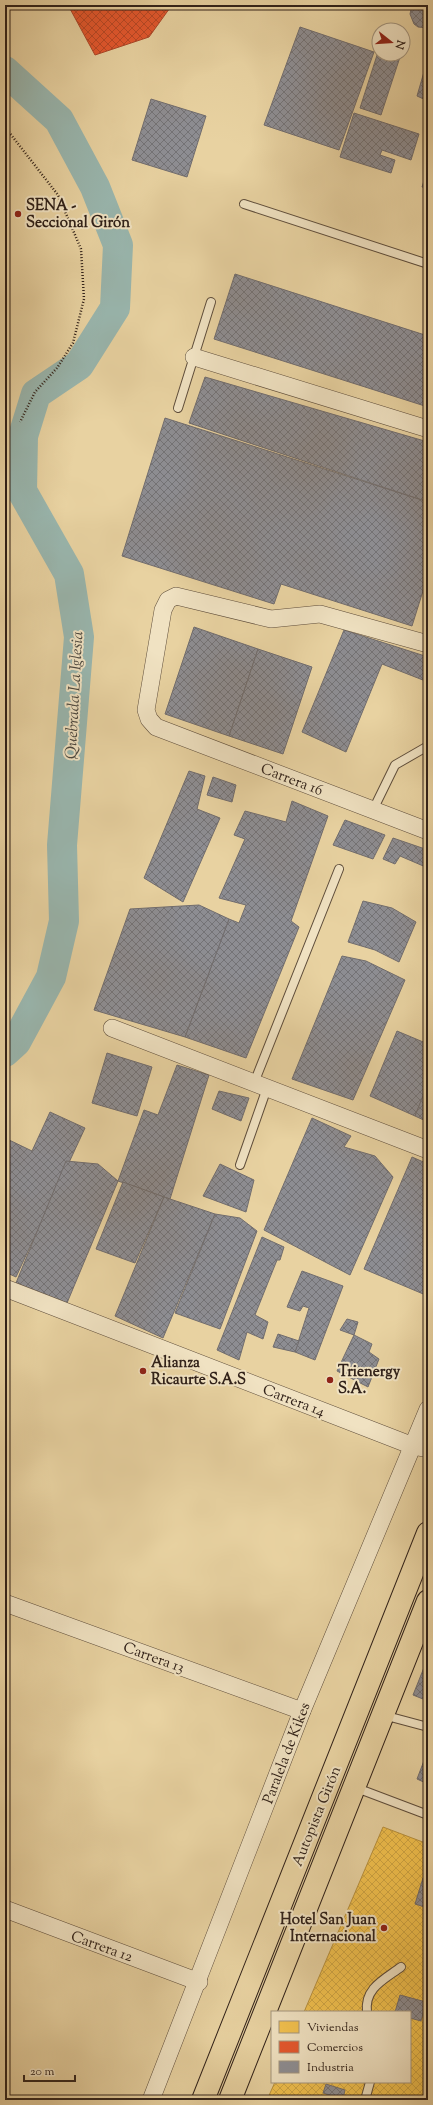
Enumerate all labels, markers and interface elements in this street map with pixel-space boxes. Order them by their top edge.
north arrow [371,22,411,62]
text: N [391,37,409,51]
place label: SENA - Seccional Girón [26,196,130,234]
marker: SENA - Seccional Girón [13,209,23,219]
water label: Quebrada La Iglesia [61,631,90,760]
street label: Carrera 16 [257,759,326,802]
place label: Alianza Ricaurte S.A.S [151,1353,246,1391]
place label: Trienergy S.A. [338,1362,401,1400]
marker: Alianza Ricaurte S.A.S [138,1366,148,1376]
marker: Trienergy S.A. [325,1375,335,1385]
street label: Carrera 14 [259,1380,328,1423]
street label: Carrera 13 [120,1638,187,1679]
street label: Paralela de Kikes [258,1700,316,1807]
street label: Autopista Girón [288,1763,347,1870]
place label: Hotel San Juan Internacional [280,1910,377,1948]
marker: Hotel San Juan Internacional [379,1923,389,1933]
street label: Carrera 12 [68,1926,135,1968]
legend [271,2011,411,2083]
text: Viviendas [307,2019,359,2037]
text: Comercios [307,2039,363,2057]
scale bar [24,2057,75,2083]
text: Industria [307,2059,354,2077]
text: 20 m [30,2063,55,2081]

